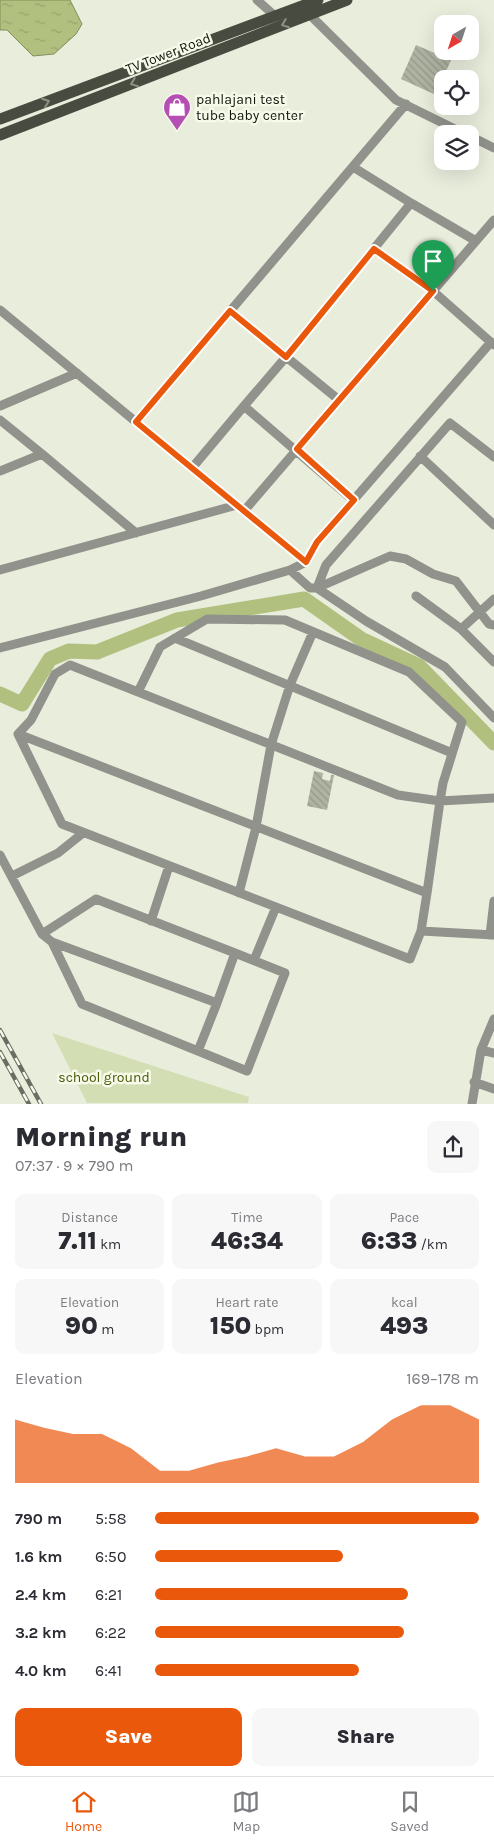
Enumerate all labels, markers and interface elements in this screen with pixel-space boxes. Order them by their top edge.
north arrow [434,15,479,60]
map controls [434,15,479,170]
one-way arrow [281,17,290,28]
street label: TV Tower Road [123,29,213,77]
button: locate [434,70,479,115]
one-way arrow [130,76,139,87]
place label: pahlajani test tube baby center [196,91,304,124]
shop icon: pahlajani test tube baby center [162,92,192,131]
one-way arrow [41,98,49,108]
button: layers [434,125,479,170]
pin [412,240,454,291]
icon: arrive [419,247,447,275]
park label: school ground [58,1069,150,1086]
text: Morning run [15,1120,187,1153]
button: share [427,1121,479,1173]
text: 07:37 · 9 × 790 m [15,1156,133,1175]
text: Distance [61,1209,118,1226]
text: Time [231,1209,263,1226]
text: Pace [389,1209,419,1226]
text: 7.11 [58,1226,97,1255]
text: 46:34 [211,1226,283,1255]
text: 6:33 [361,1226,417,1255]
text: km [97,1236,121,1253]
text: /km [417,1236,448,1253]
text: Elevation [60,1294,119,1311]
text: Heart rate [215,1294,279,1311]
text: kcal [391,1294,418,1311]
text: 90 [65,1311,98,1340]
text: 150 [210,1311,251,1340]
text: 493 [380,1311,428,1340]
text: m [98,1321,114,1338]
text: bpm [251,1321,284,1338]
text: Elevation [15,1369,83,1388]
text: 169–178 m [406,1369,479,1388]
text: 790 m [15,1509,62,1528]
text: 5:58 [95,1509,127,1528]
text: 1.6 km [15,1547,63,1566]
text: 6:50 [95,1547,126,1566]
text: 2.4 km [15,1585,66,1604]
text: 6:21 [95,1585,122,1604]
text: 3.2 km [15,1623,67,1642]
text: 6:22 [95,1623,126,1642]
text: 4.0 km [15,1661,67,1680]
text: 6:41 [95,1661,122,1680]
button: Save [15,1708,242,1766]
button: Share [252,1708,479,1766]
tab: Home [65,1788,102,1835]
tab: Map [232,1788,260,1835]
tab: Saved [390,1788,429,1835]

